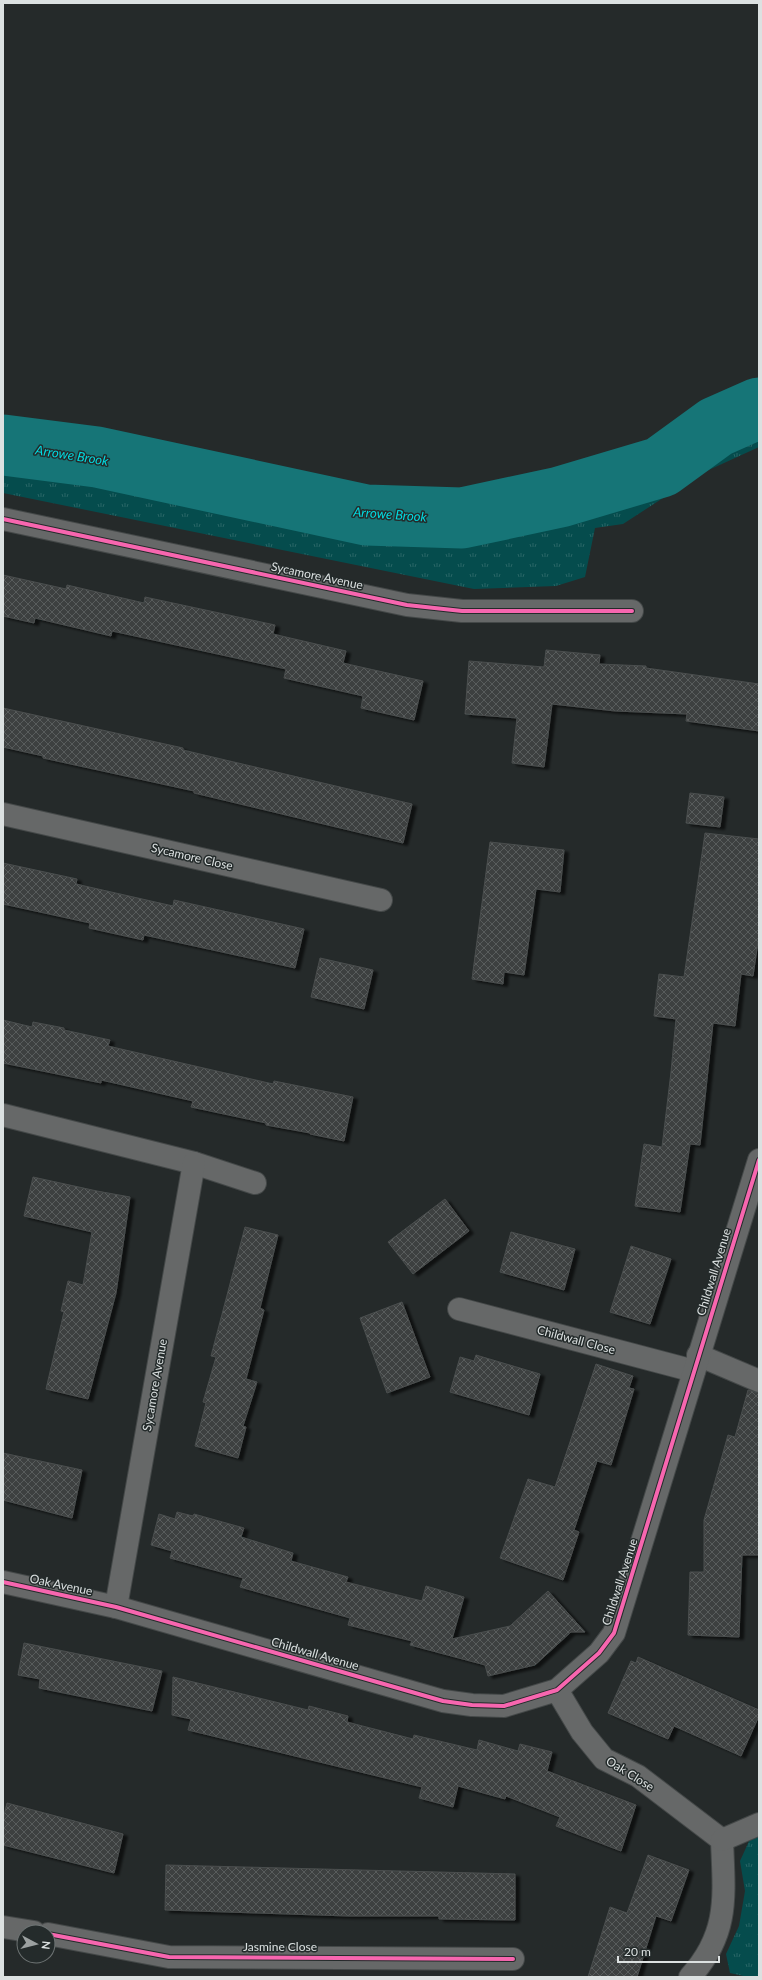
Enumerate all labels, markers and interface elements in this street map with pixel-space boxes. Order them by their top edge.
water label: Arrowe Brook [33,441,110,469]
water label: Arrowe Brook [352,503,428,525]
street label: Sycamore Avenue [270,558,364,593]
street label: Sycamore Close [150,840,234,873]
street label: Childwall Avenue [693,1226,734,1317]
street label: Childwall Close [535,1322,617,1357]
street label: Sycamore Avenue [139,1338,170,1432]
street label: Childwall Avenue [598,1536,641,1627]
street label: Oak Avenue [28,1571,94,1598]
street label: Childwall Avenue [270,1634,361,1673]
street label: Oak Close [603,1753,657,1794]
north arrow [16,1924,56,1964]
scale bar [618,1938,719,1964]
street label: Jasmine Close [243,1939,317,1954]
text: N [39,1940,53,1950]
text: 20 m [624,1944,651,1959]

